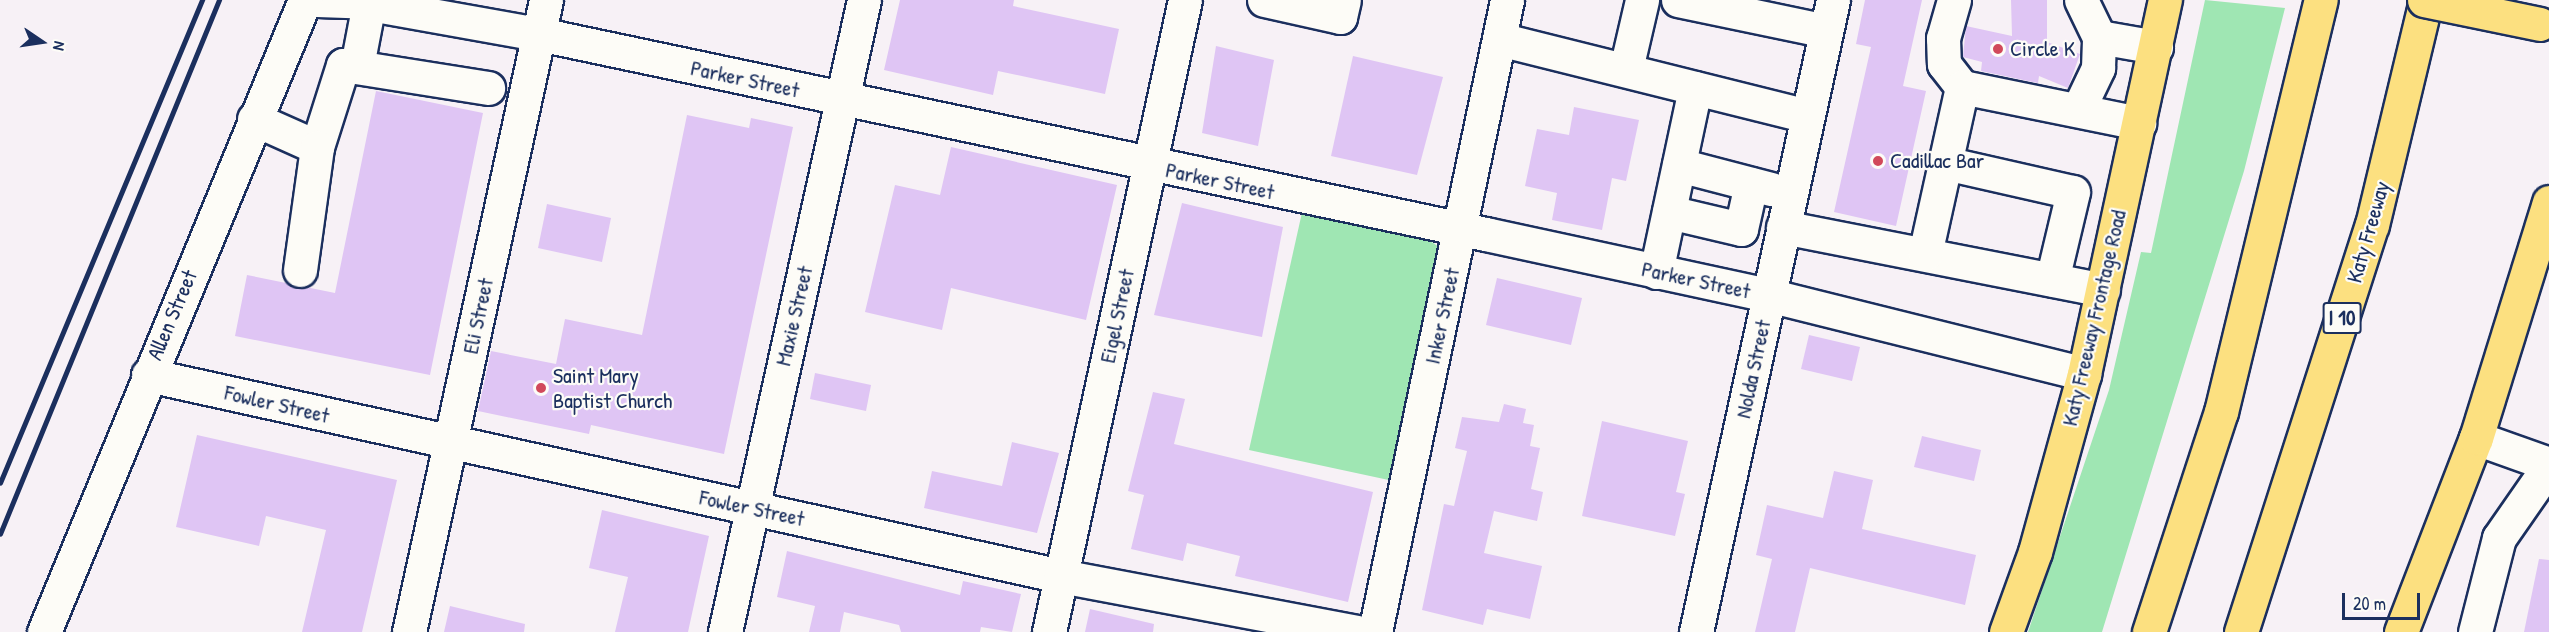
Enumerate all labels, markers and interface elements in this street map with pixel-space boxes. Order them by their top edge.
north arrow [12,12,72,72]
place label: Circle K [2010,36,2075,62]
text: N [48,39,71,53]
marker: Circle K [1991,42,2005,56]
street label: Parker Street [688,55,802,103]
place label: Cadillac Bar [1890,148,1984,174]
marker: Cadillac Bar [1871,154,1885,168]
street label: Parker Street [1163,157,1277,205]
street label: Katy Freeway [2341,178,2395,286]
street label: Katy Freeway Frontage Road [2056,207,2132,429]
street label: Parker Street [1639,256,1753,304]
street label: Maxie Street [770,264,818,368]
street label: Inker Street [1419,265,1465,367]
street label: Allen Street [141,266,203,364]
street label: Eigel Street [1094,267,1140,365]
street label: Eli Street [457,276,499,356]
road number: I 10 [2322,300,2362,336]
street label: Nolda Street [1730,317,1776,421]
place label: Saint Mary Baptist Church [553,362,672,414]
street label: Fowler Street [222,379,332,429]
marker: Saint Mary Baptist Church [534,381,548,395]
street label: Fowler Street [697,484,807,532]
scale bar [2345,581,2423,619]
text: 20 m [2353,591,2386,616]

